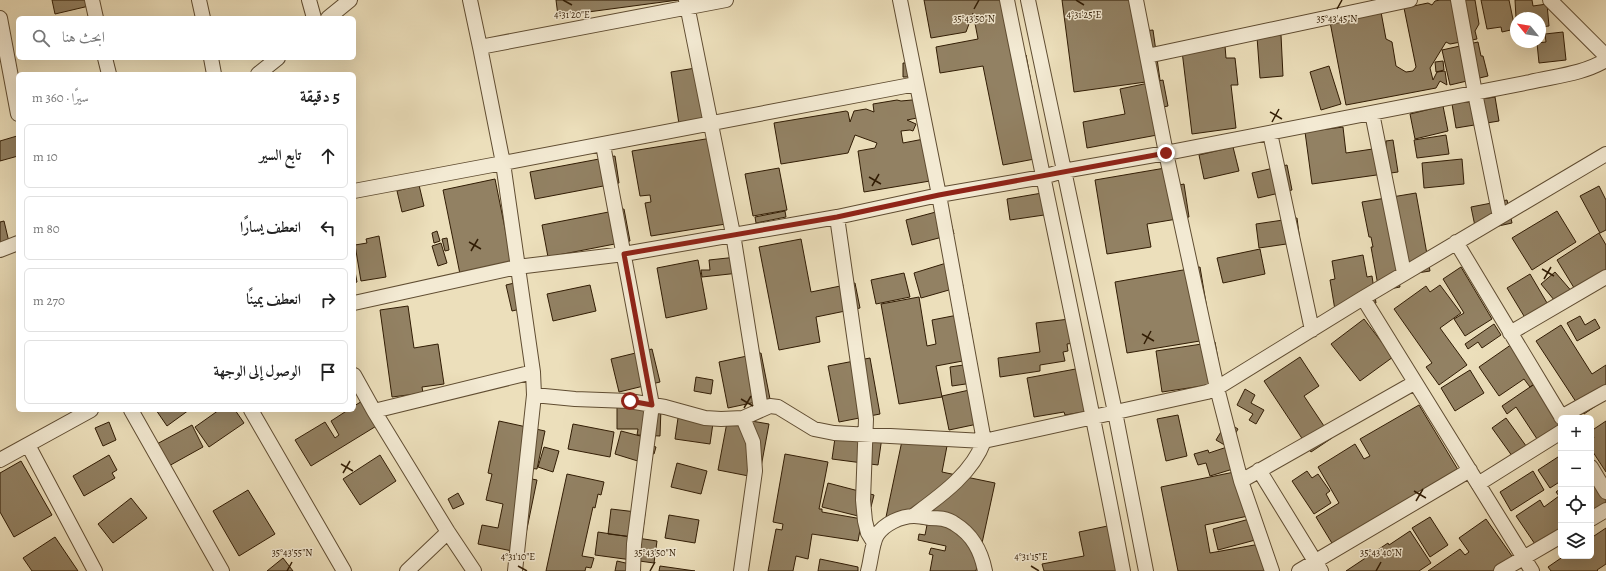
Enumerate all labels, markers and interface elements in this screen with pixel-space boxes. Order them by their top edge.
text: 4°31'20"E [554,8,590,21]
text: 4°31'25"E [1067,8,1101,21]
text: 35°43'50"N [953,12,995,25]
text: 35°43'45"N [1317,12,1357,25]
north arrow [1510,12,1546,48]
search box [16,16,356,60]
icon: search [30,27,52,49]
text: ابحث هنا [62,27,105,47]
text: 5 دقيقة [300,85,340,108]
text: سيرًا · 360 m [32,89,89,106]
route end [1157,144,1175,162]
text: تابع السير [259,145,301,165]
icon: ahead [317,145,339,167]
text: 10 m [33,148,58,165]
text: انعطف يسارًا [240,217,301,237]
icon: left [317,217,339,239]
text: 80 m [33,220,60,237]
text: انعطف يمينًا [246,289,301,309]
icon: right [317,289,339,311]
text: 270 m [33,292,65,309]
text: الوصول إلى الوجهة [214,361,301,381]
icon: arrive [317,361,339,383]
route start [621,392,639,410]
map controls [1558,415,1594,559]
button: + [1558,415,1594,451]
button: − [1558,451,1594,487]
button: locate [1558,487,1594,523]
button: layers [1558,523,1594,559]
text: 35°43'55"N [272,546,312,559]
text: 35°43'50"N [634,546,676,559]
text: 35°43'40"N [1360,546,1402,559]
text: 4°31'10"E [501,550,535,563]
text: 4°31'15"E [1014,550,1048,563]

